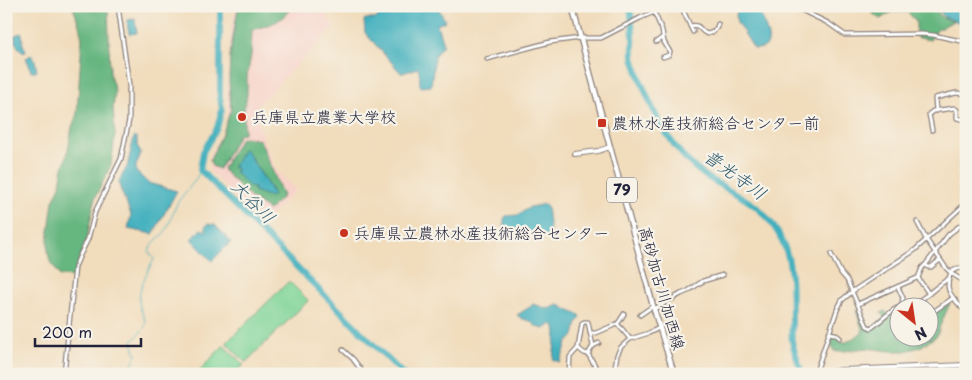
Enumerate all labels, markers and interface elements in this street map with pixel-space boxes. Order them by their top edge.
place label: 兵庫県立農業大学校 [252,104,396,128]
place label: 農林水産技術総合センター前 [612,110,819,134]
marker: 兵庫県立農業大学校 [236,111,248,123]
marker: 農林水産技術総合センター前 [596,117,608,129]
water label: 普光寺川 [699,142,773,206]
water label: 大谷川 [225,172,283,230]
road number: 79 [607,178,637,202]
place label: 兵庫県立農林水産技術総合センター [354,220,609,244]
street label: 高砂加古川加西線 [634,223,692,353]
marker: 兵庫県立農林水産技術総合センター [338,227,350,239]
north arrow [890,298,940,348]
scale bar [35,315,141,347]
text: 200 m [42,320,92,343]
text: N [911,322,931,346]

